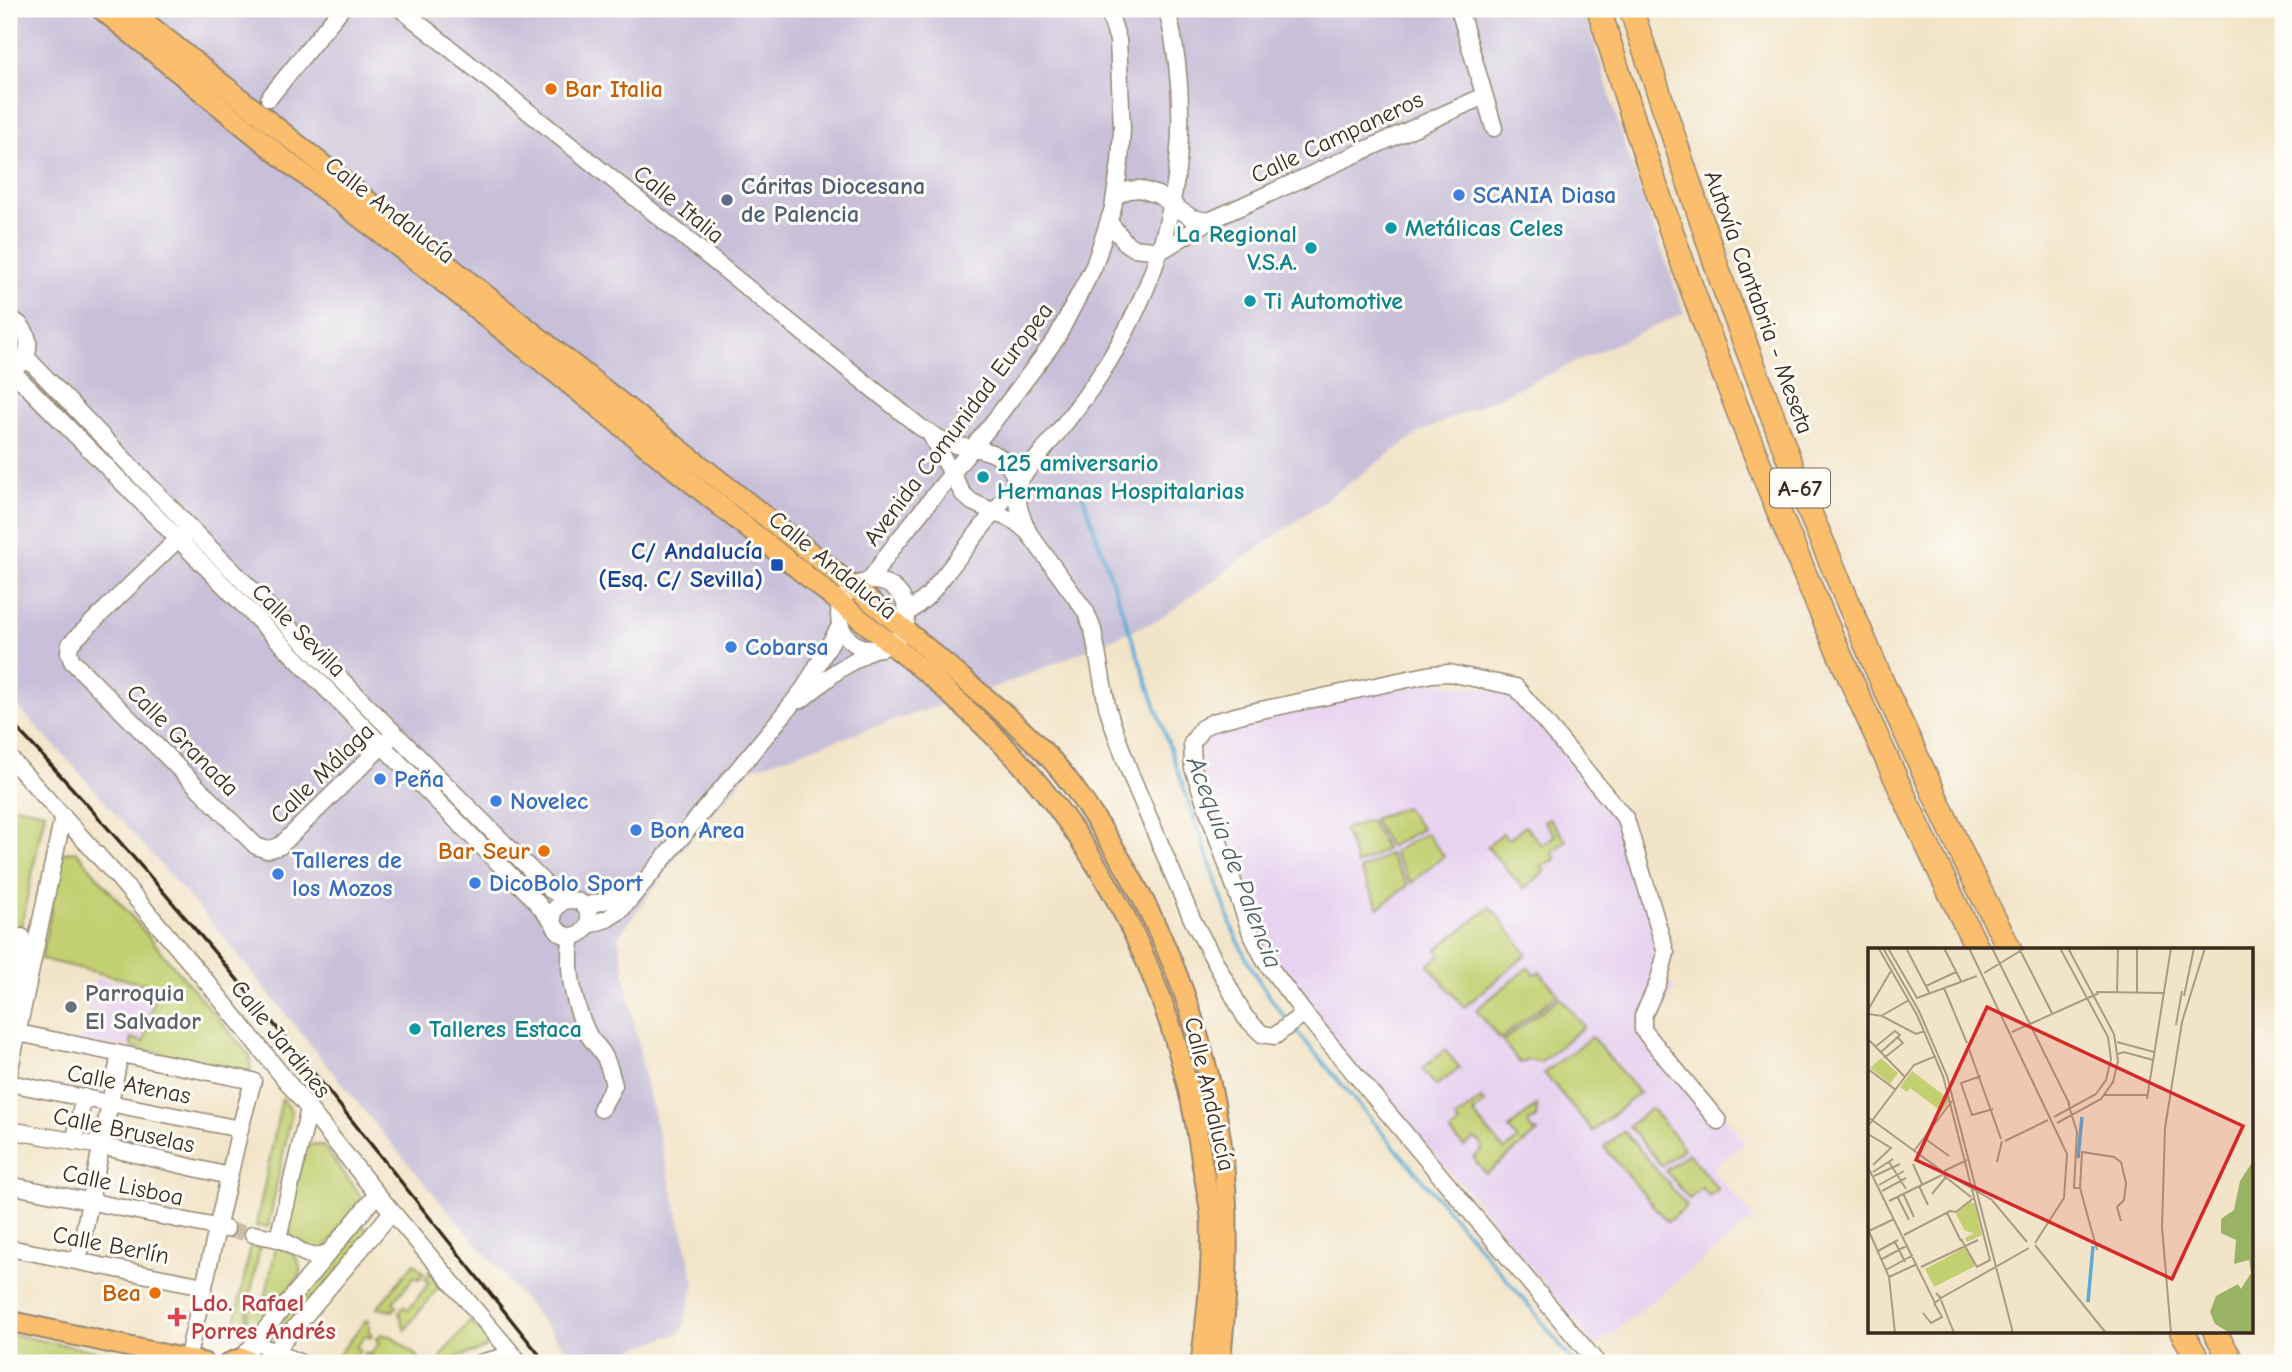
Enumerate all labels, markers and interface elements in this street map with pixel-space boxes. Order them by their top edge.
place label: Bar Italia [565,75,663,103]
marker: Bar Italia [543,81,559,97]
street label: Calle Campaneros [1246,85,1428,189]
street label: Calle Andalucía [320,151,460,269]
street label: Calle Italia [628,159,730,249]
street label: Autovía Cantabria - Meseta [1698,167,1820,437]
place label: Cáritas Diocesana de Palencia [741,172,925,228]
place label: SCANIA Diasa [1473,181,1616,209]
marker: SCANIA Diasa [1451,187,1467,203]
marker: Cáritas Diocesana de Palencia [719,192,735,208]
place label: Metálicas Celes [1405,214,1563,242]
place label: La Regional V.S.A. [1176,220,1297,276]
marker: Metálicas Celes [1383,220,1399,236]
marker: La Regional V.S.A. [1303,240,1319,256]
place label: Ti Automotive [1264,287,1403,315]
marker: Ti Automotive [1242,293,1258,309]
street label: Avenida Comunidad Europea [857,297,1059,551]
place label: 125 amiversario Hermanas Hospitalarias [997,449,1244,505]
road number: A-67 [1770,468,1830,508]
marker: 125 amiversario Hermanas Hospitalarias [975,469,991,485]
street label: Calle Andalucía [763,505,903,625]
place label: C/ Andalucía (Esq. C/ Sevilla) [598,537,763,593]
marker: C/ Andalucía (Esq. C/ Sevilla) [769,557,785,573]
street label: Calle Sevilla [246,577,352,683]
place label: Cobarsa [745,633,829,661]
marker: Cobarsa [723,639,739,655]
street label: Calle Granada [121,678,245,802]
street label: Calle Málaga [264,717,380,829]
water label: Acequia de Palencia [1180,751,1288,972]
place label: Peña [394,765,444,793]
marker: Peña [372,771,388,787]
place label: Novelec [510,787,588,815]
marker: Novelec [488,793,504,809]
place label: Bon Area [650,816,745,844]
marker: Bon Area [628,822,644,838]
place label: Bar Seur [438,837,530,865]
marker: Bar Seur [536,843,552,859]
place label: Talleres de los Mozos [292,846,402,902]
marker: Talleres de los Mozos [270,866,286,882]
place label: DicoBolo Sport [489,869,644,897]
marker: DicoBolo Sport [467,875,483,891]
inset map [1868,948,2254,1334]
street label: Calle Jardines [225,975,337,1103]
place label: Parroquia El Salvador [85,979,201,1035]
marker: Parroquia El Salvador [63,999,79,1015]
street label: Calle Andalucía [1179,1014,1241,1174]
place label: Talleres Estaca [429,1015,582,1043]
marker: Talleres Estaca [407,1021,423,1037]
street label: Calle Atenas [65,1058,193,1110]
street label: Calle Bruselas [51,1101,197,1159]
street label: Calle Lisboa [60,1159,186,1211]
street label: Calle Berlín [50,1220,172,1270]
place label: Bea [102,1279,141,1307]
marker: Bea [147,1285,163,1301]
place label: Ldo. Rafael Porres Andrés [191,1289,336,1345]
marker: Ldo. Rafael Porres Andrés [169,1309,185,1325]

